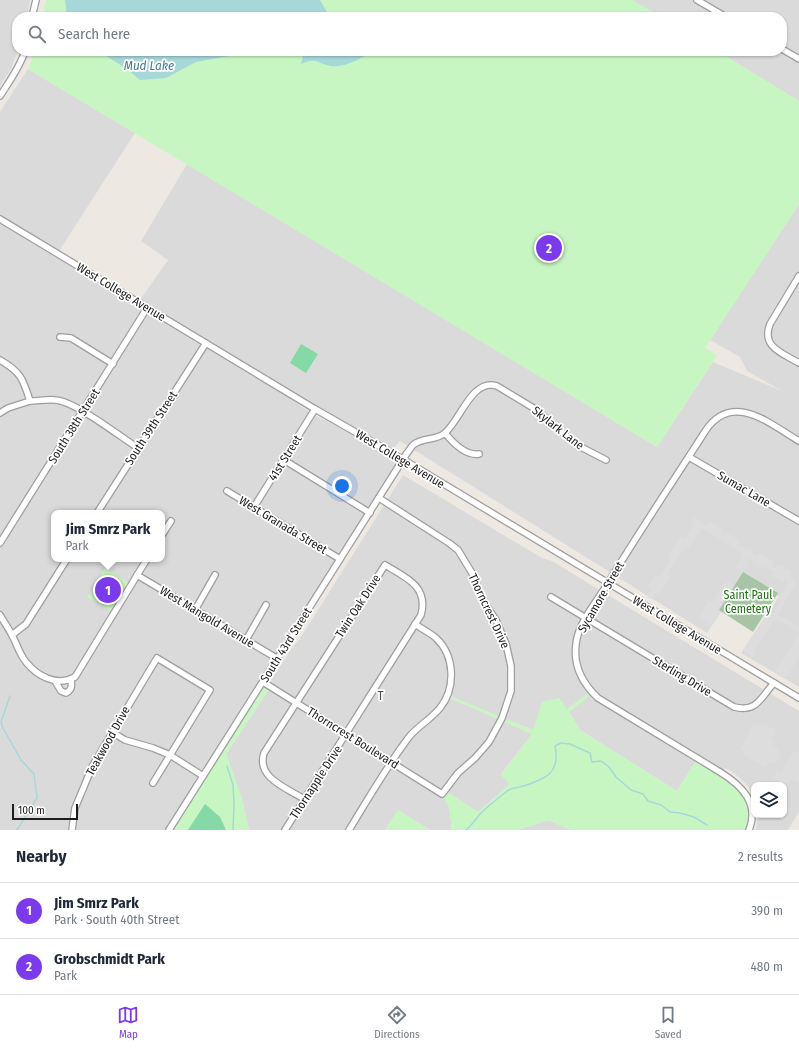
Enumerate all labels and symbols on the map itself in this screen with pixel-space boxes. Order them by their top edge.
water label: Mud Lake [124,58,174,73]
pin: 2 [536,233,562,263]
street label: West College Avenue [74,260,168,324]
street label: South 38th Street [45,386,103,466]
street label: South 39th Street [122,388,180,468]
street label: Skylark Lane [529,403,587,453]
street label: West College Avenue [353,427,447,491]
street label: 41st Street [265,433,305,483]
street label: Sumac Lane [715,468,773,510]
your location [332,476,352,496]
street label: West Granada Street [236,493,330,557]
street label: Sycamore Street [575,559,627,635]
street label: Thorncrest Drive [466,571,512,651]
street label: Twin Oak Drive [332,572,384,640]
pin: 1 [95,575,121,605]
street label: West Mangold Avenue [157,583,257,651]
park label: Saint Paul Cemetery [724,588,772,616]
street label: West College Avenue [630,593,724,657]
street label: South 43rd Street [257,605,315,685]
street label: Sterling Drive [650,653,714,699]
district label: T [377,688,385,703]
street label: Teakwood Drive [83,704,133,778]
street label: Thorncrest Boulevard [305,704,401,772]
street label: Thornapple Drive [287,743,345,821]
scale bar [12,802,78,821]

